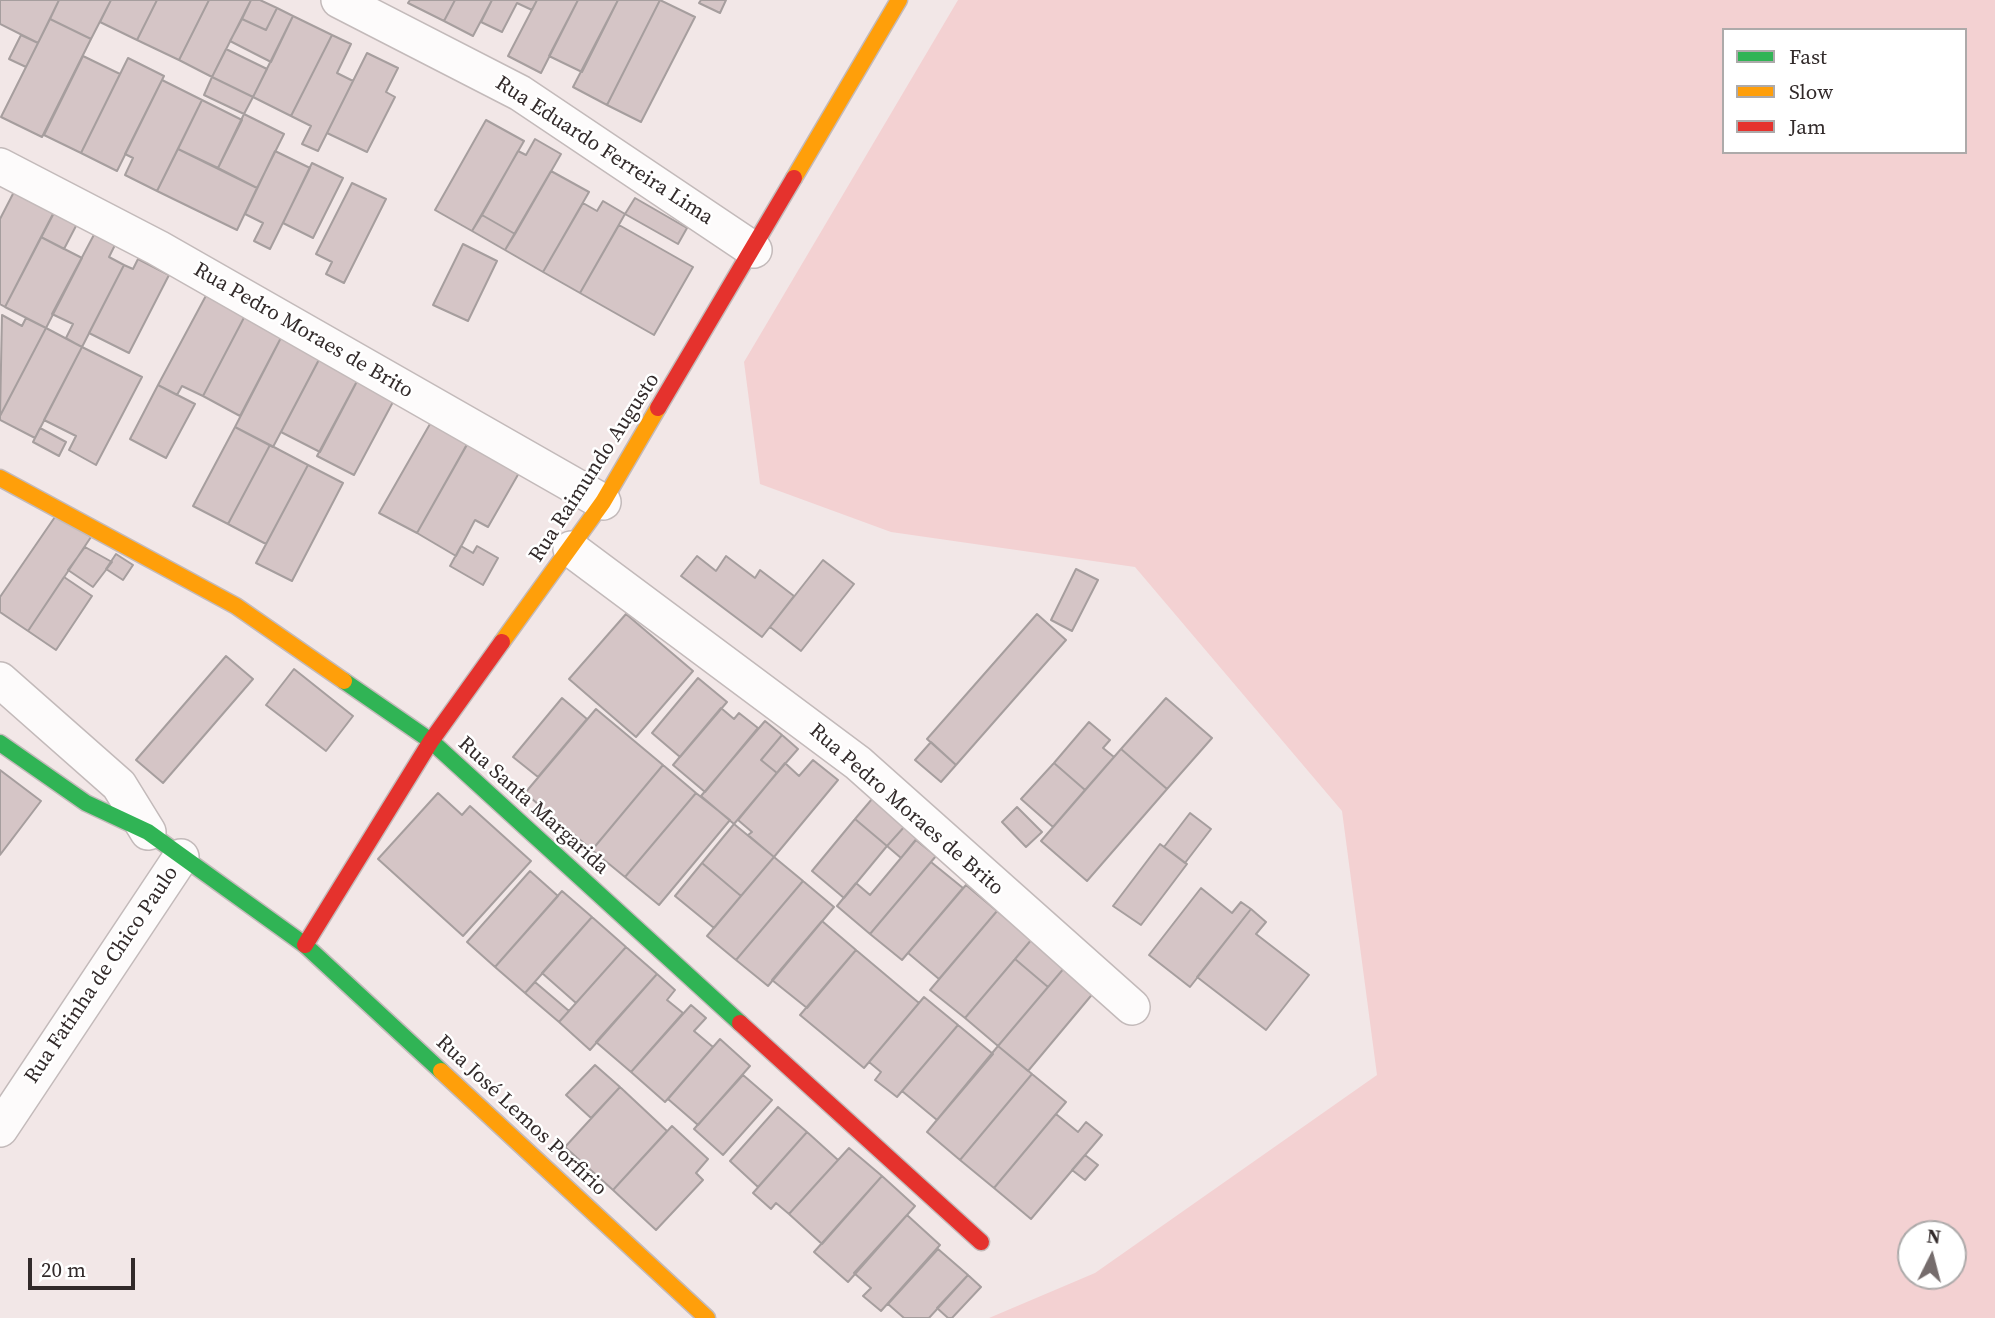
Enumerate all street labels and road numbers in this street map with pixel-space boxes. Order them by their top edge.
street label: Rua Eduardo Ferreira Lima [490,71,718,231]
street label: Rua Pedro Moraes de Brito [189,258,417,404]
street label: Rua Raimundo Augusto [524,369,666,567]
street label: Rua Pedro Moraes de Brito [804,719,1008,901]
street label: Rua Santa Margarida [452,732,614,880]
street label: Rua Fatinha de Chico Paulo [20,862,184,1088]
street label: Rua José Lemos Porfirio [430,1030,612,1202]

